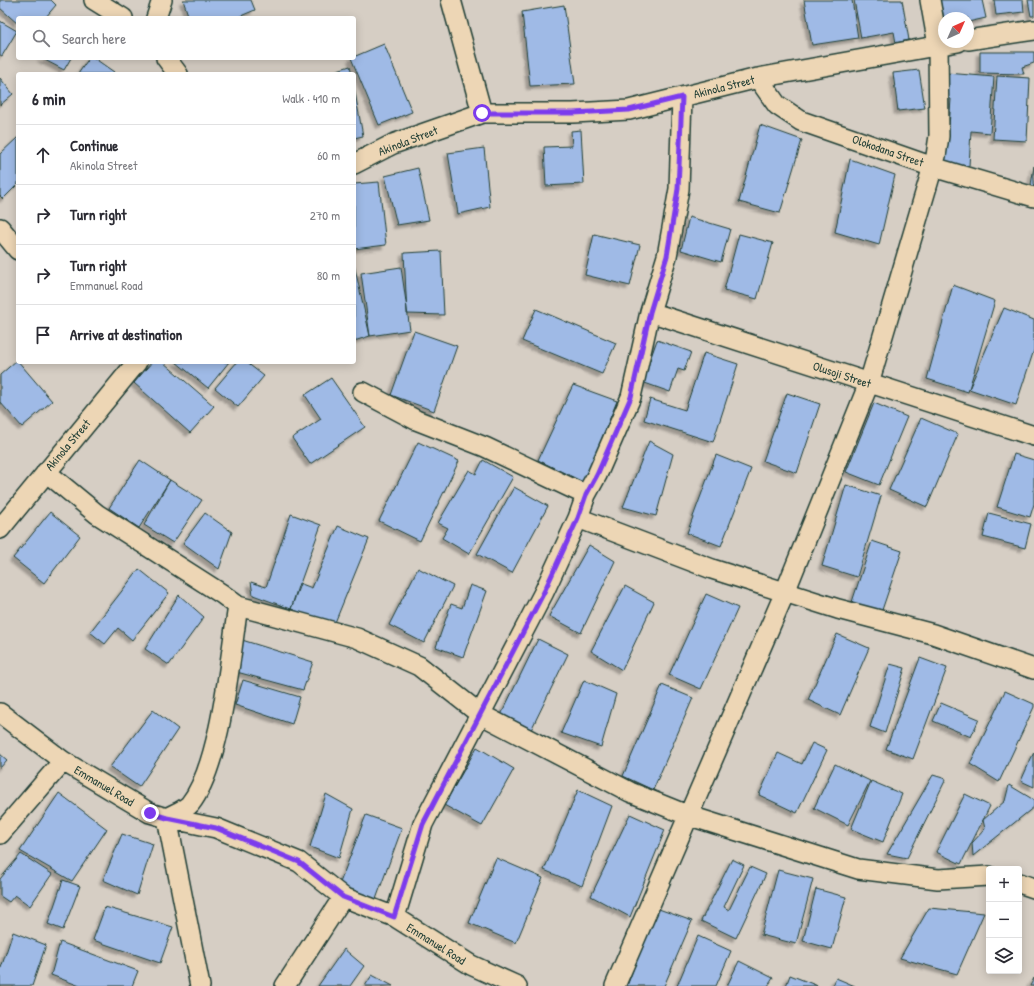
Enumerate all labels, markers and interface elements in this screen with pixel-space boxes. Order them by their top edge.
north arrow [938,12,974,48]
search box [16,16,356,60]
icon: search [30,27,52,49]
text: Search here [62,28,126,49]
street label: Akinola Street [692,71,757,102]
text: 6 min [32,87,66,110]
text: Walk · 410 m [282,89,340,107]
route start [473,104,491,122]
street label: Akinola Street [376,121,441,160]
street label: Olokodana Street [850,130,927,171]
text: Continue [70,135,118,156]
icon: ahead [32,144,54,166]
text: 60 m [317,146,340,164]
text: Akinola Street [70,156,138,174]
icon: right [32,204,54,226]
text: Turn right [70,204,126,225]
text: 270 m [310,206,340,224]
text: Turn right [70,255,126,276]
icon: right [32,264,54,286]
text: 80 m [317,266,340,284]
text: Emmanuel Road [70,276,143,294]
icon: arrive [32,324,54,346]
text: Arrive at destination [70,324,182,345]
street label: Olusoji Street [811,357,874,392]
street label: Akinola Street [41,415,95,474]
street label: Emmanuel Road [71,761,138,810]
route end [141,804,159,822]
map controls [986,866,1022,974]
button: + [986,866,1022,902]
button: − [986,902,1022,938]
street label: Emmanuel Road [403,919,469,969]
button: layers [986,938,1022,974]

